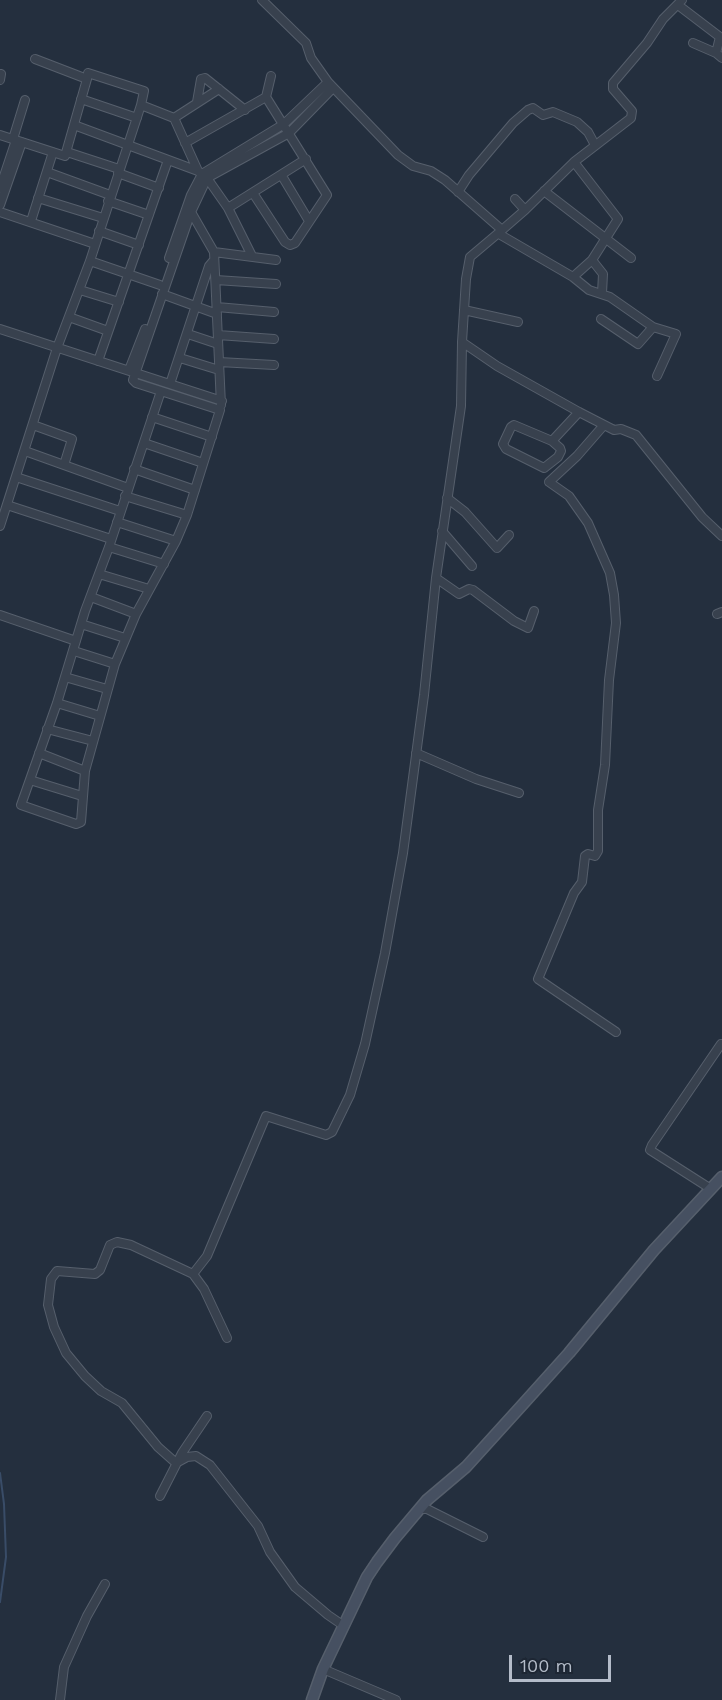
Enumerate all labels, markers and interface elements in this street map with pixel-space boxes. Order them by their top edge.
scale bar [512,1643,614,1681]
text: 100 m [520,1655,573,1676]

